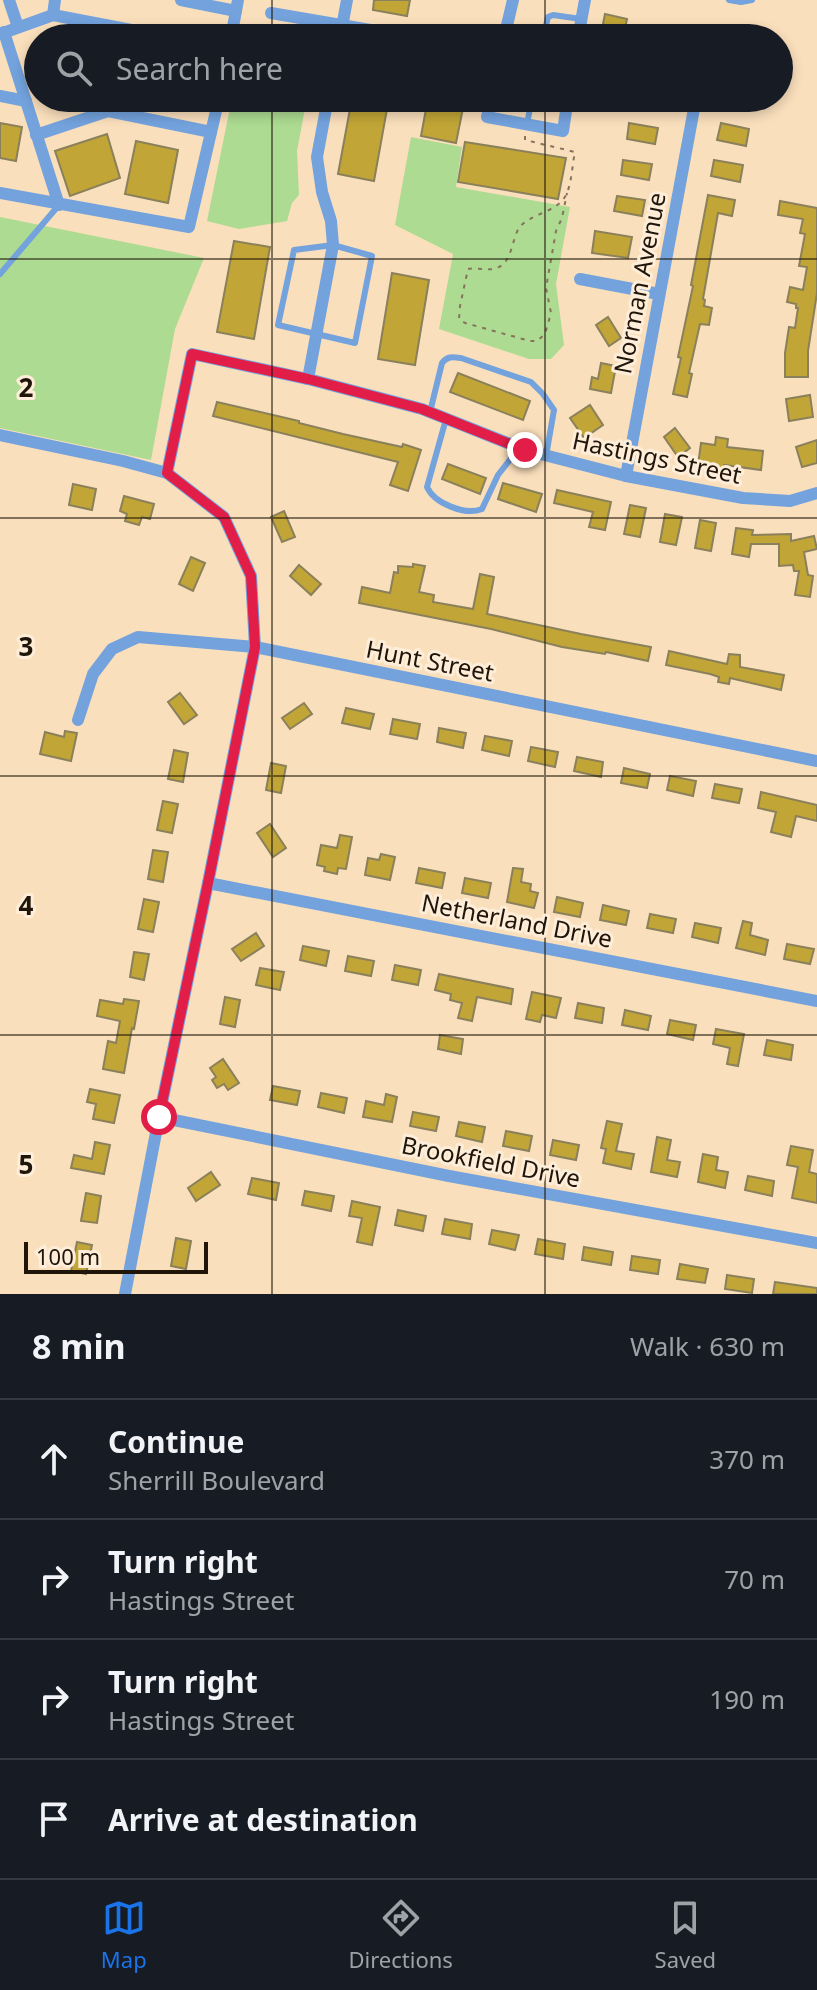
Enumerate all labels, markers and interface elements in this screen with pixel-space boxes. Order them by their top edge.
search box [24,24,793,112]
icon: search [52,46,96,90]
text: Search here [116,48,283,89]
street label: Norman Avenue [605,190,673,376]
text: 2 [19,369,34,405]
street label: Hastings Street [569,423,745,491]
route end [507,432,543,468]
text: 3 [19,628,33,664]
street label: Hunt Street [363,631,497,689]
street label: Netherland Drive [419,885,615,955]
text: 4 [19,887,34,923]
route start [141,1099,177,1135]
street label: Brookfield Drive [399,1127,583,1195]
text: 5 [19,1146,33,1182]
scale bar [24,1238,208,1274]
text: 100 m [36,1241,100,1271]
text: 8 min [32,1323,126,1369]
text: Walk · 630 m [630,1328,785,1364]
text: Continue [108,1421,244,1462]
icon: ahead [32,1437,76,1481]
text: 370 m [709,1441,785,1477]
text: Sherrill Boulevard [108,1462,325,1498]
text: Turn right [108,1541,258,1582]
icon: right [32,1557,76,1601]
text: 70 m [724,1561,785,1597]
text: Hastings Street [108,1582,294,1618]
text: Turn right [108,1661,258,1702]
icon: right [32,1677,76,1721]
text: 190 m [709,1681,785,1717]
text: Hastings Street [108,1702,294,1738]
icon: arrive [32,1797,76,1841]
text: Arrive at destination [108,1799,418,1840]
tab: Map [101,1896,147,1974]
tab: Directions [348,1896,453,1974]
tab: Saved [655,1896,716,1974]

